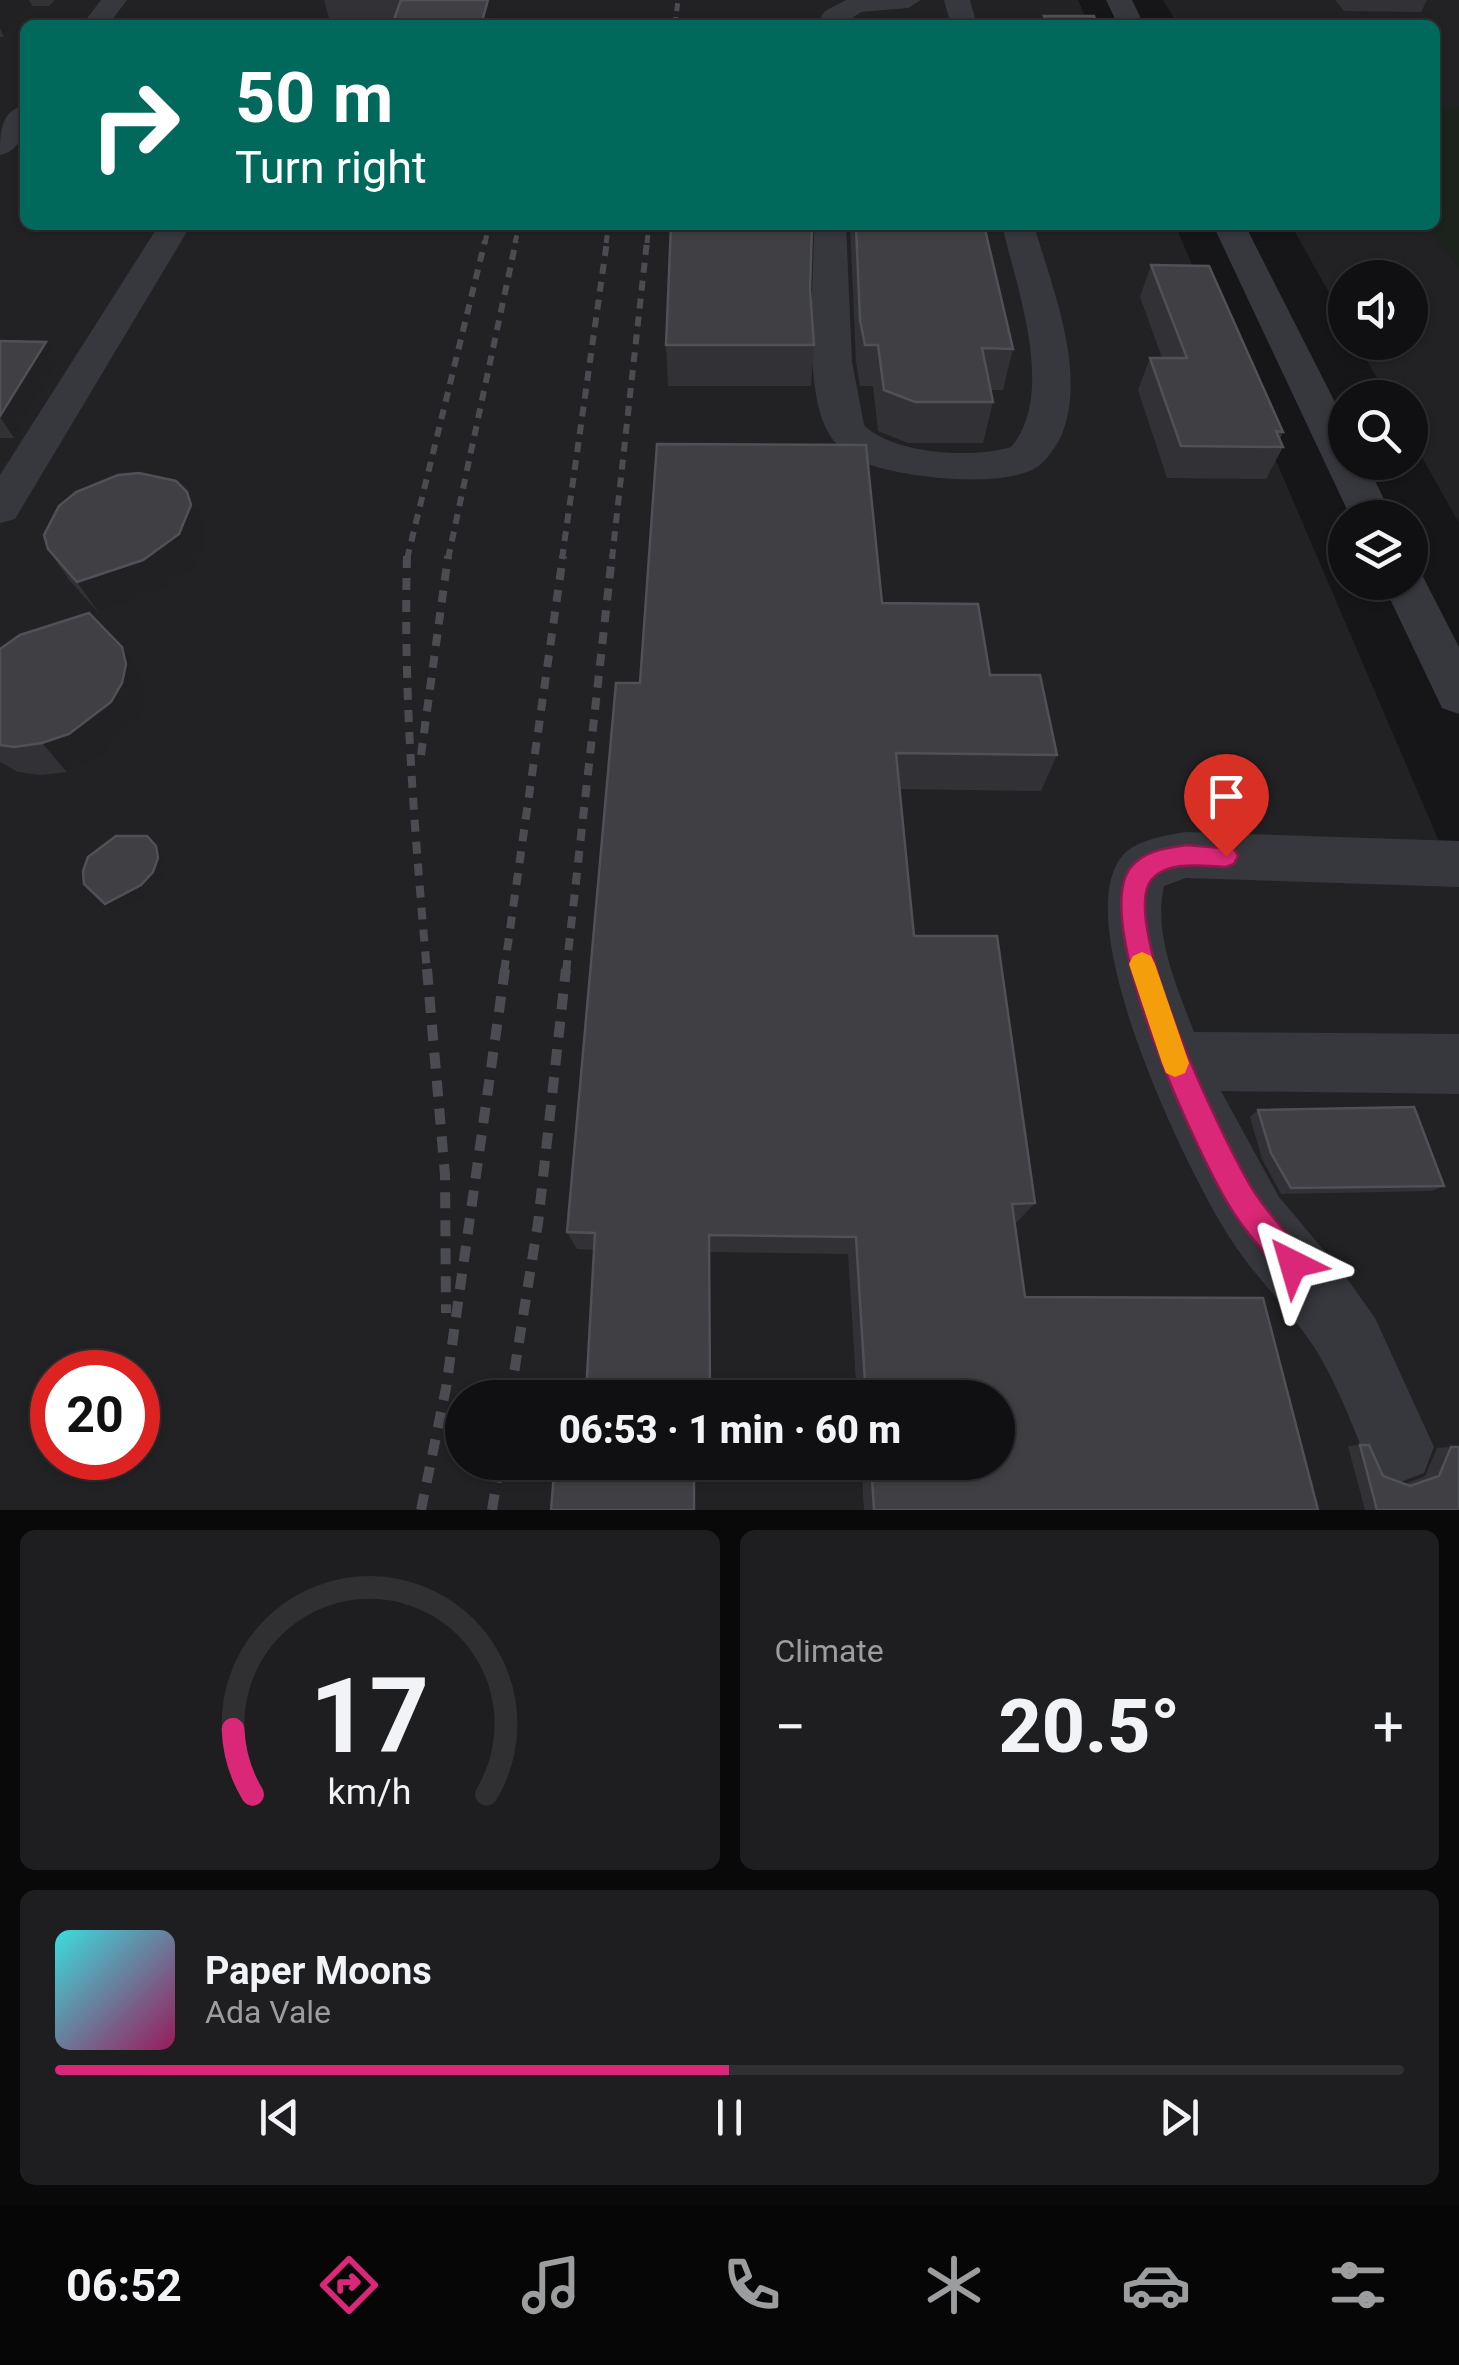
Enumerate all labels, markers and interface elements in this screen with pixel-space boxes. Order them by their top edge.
text: 50 m [235,57,393,139]
icon: right [70,60,200,190]
text: Turn right [235,141,427,194]
map controls [1328,260,1428,600]
button: sound [1328,260,1428,360]
button: search [1328,380,1428,480]
button: layers [1328,500,1428,600]
pin [1184,754,1269,857]
icon: arrive [1199,769,1254,824]
position arrow [1241,1212,1345,1316]
speed limit sign: 20 [30,1350,160,1480]
text: 06:53 · 1 min · 60 m [559,1408,901,1452]
text: Climate [775,1632,884,1670]
text: 17 [310,1656,429,1777]
text: 20.5° [999,1682,1180,1770]
text: − [775,1695,806,1759]
text: + [1373,1695,1404,1759]
text: km/h [328,1771,412,1813]
text: Paper Moons [205,1949,432,1993]
text: Ada Vale [205,1993,331,2031]
icon: previous [252,2090,307,2145]
icon: pause [702,2090,757,2145]
icon: next [1152,2090,1207,2145]
icon: directions [314,2250,384,2320]
icon: music [516,2250,586,2320]
icon: phone [717,2250,787,2320]
icon: climate [919,2250,989,2320]
icon: car [1121,2250,1191,2320]
icon: filters [1323,2250,1393,2320]
text: 06:52 [66,2259,182,2312]

